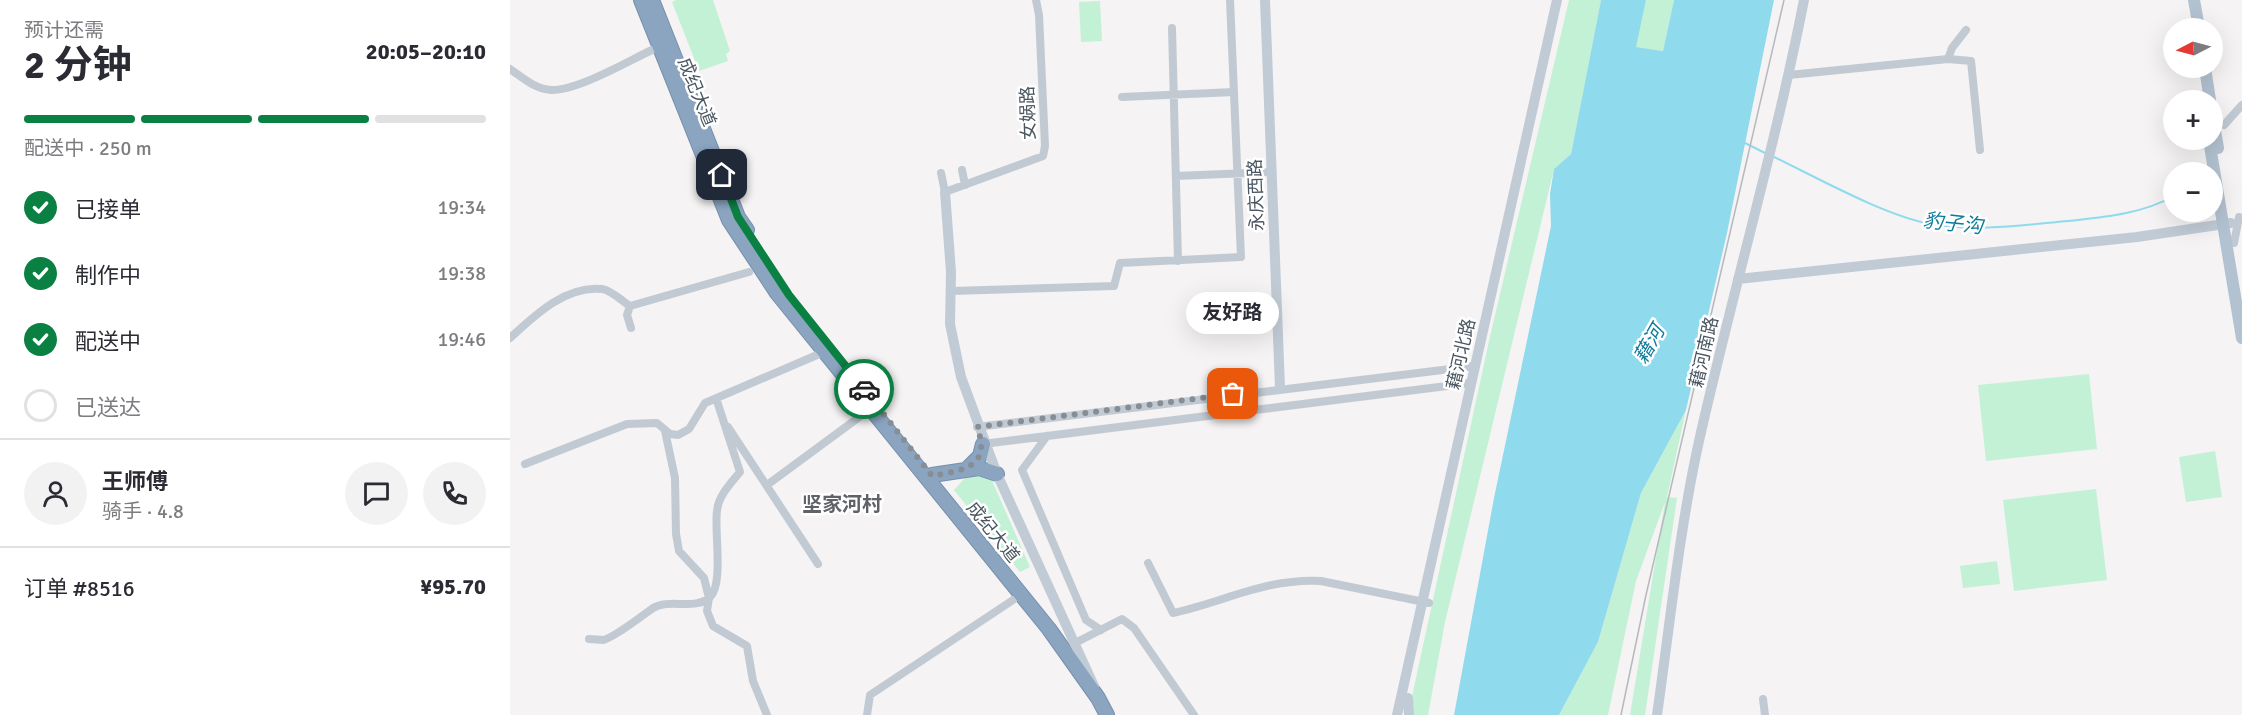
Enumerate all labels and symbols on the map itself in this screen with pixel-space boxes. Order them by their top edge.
north arrow [2163,18,2223,78]
street label: 成纪大道 [673,55,721,129]
street label: 女娲路 [1016,86,1040,140]
pin [696,149,747,200]
street label: 永庆西路 [1244,159,1268,231]
water label: 豹子沟 [1922,208,1986,239]
callout: 友好路 [1186,292,1280,334]
street label: 藉河南路 [1685,314,1723,390]
street label: 藉河北路 [1442,316,1480,392]
water label: 藉河 [1629,317,1672,368]
courier [834,359,894,419]
pin [1207,368,1258,419]
district label: 坚家河村 [802,492,882,517]
street label: 成纪大道 [962,497,1024,567]

